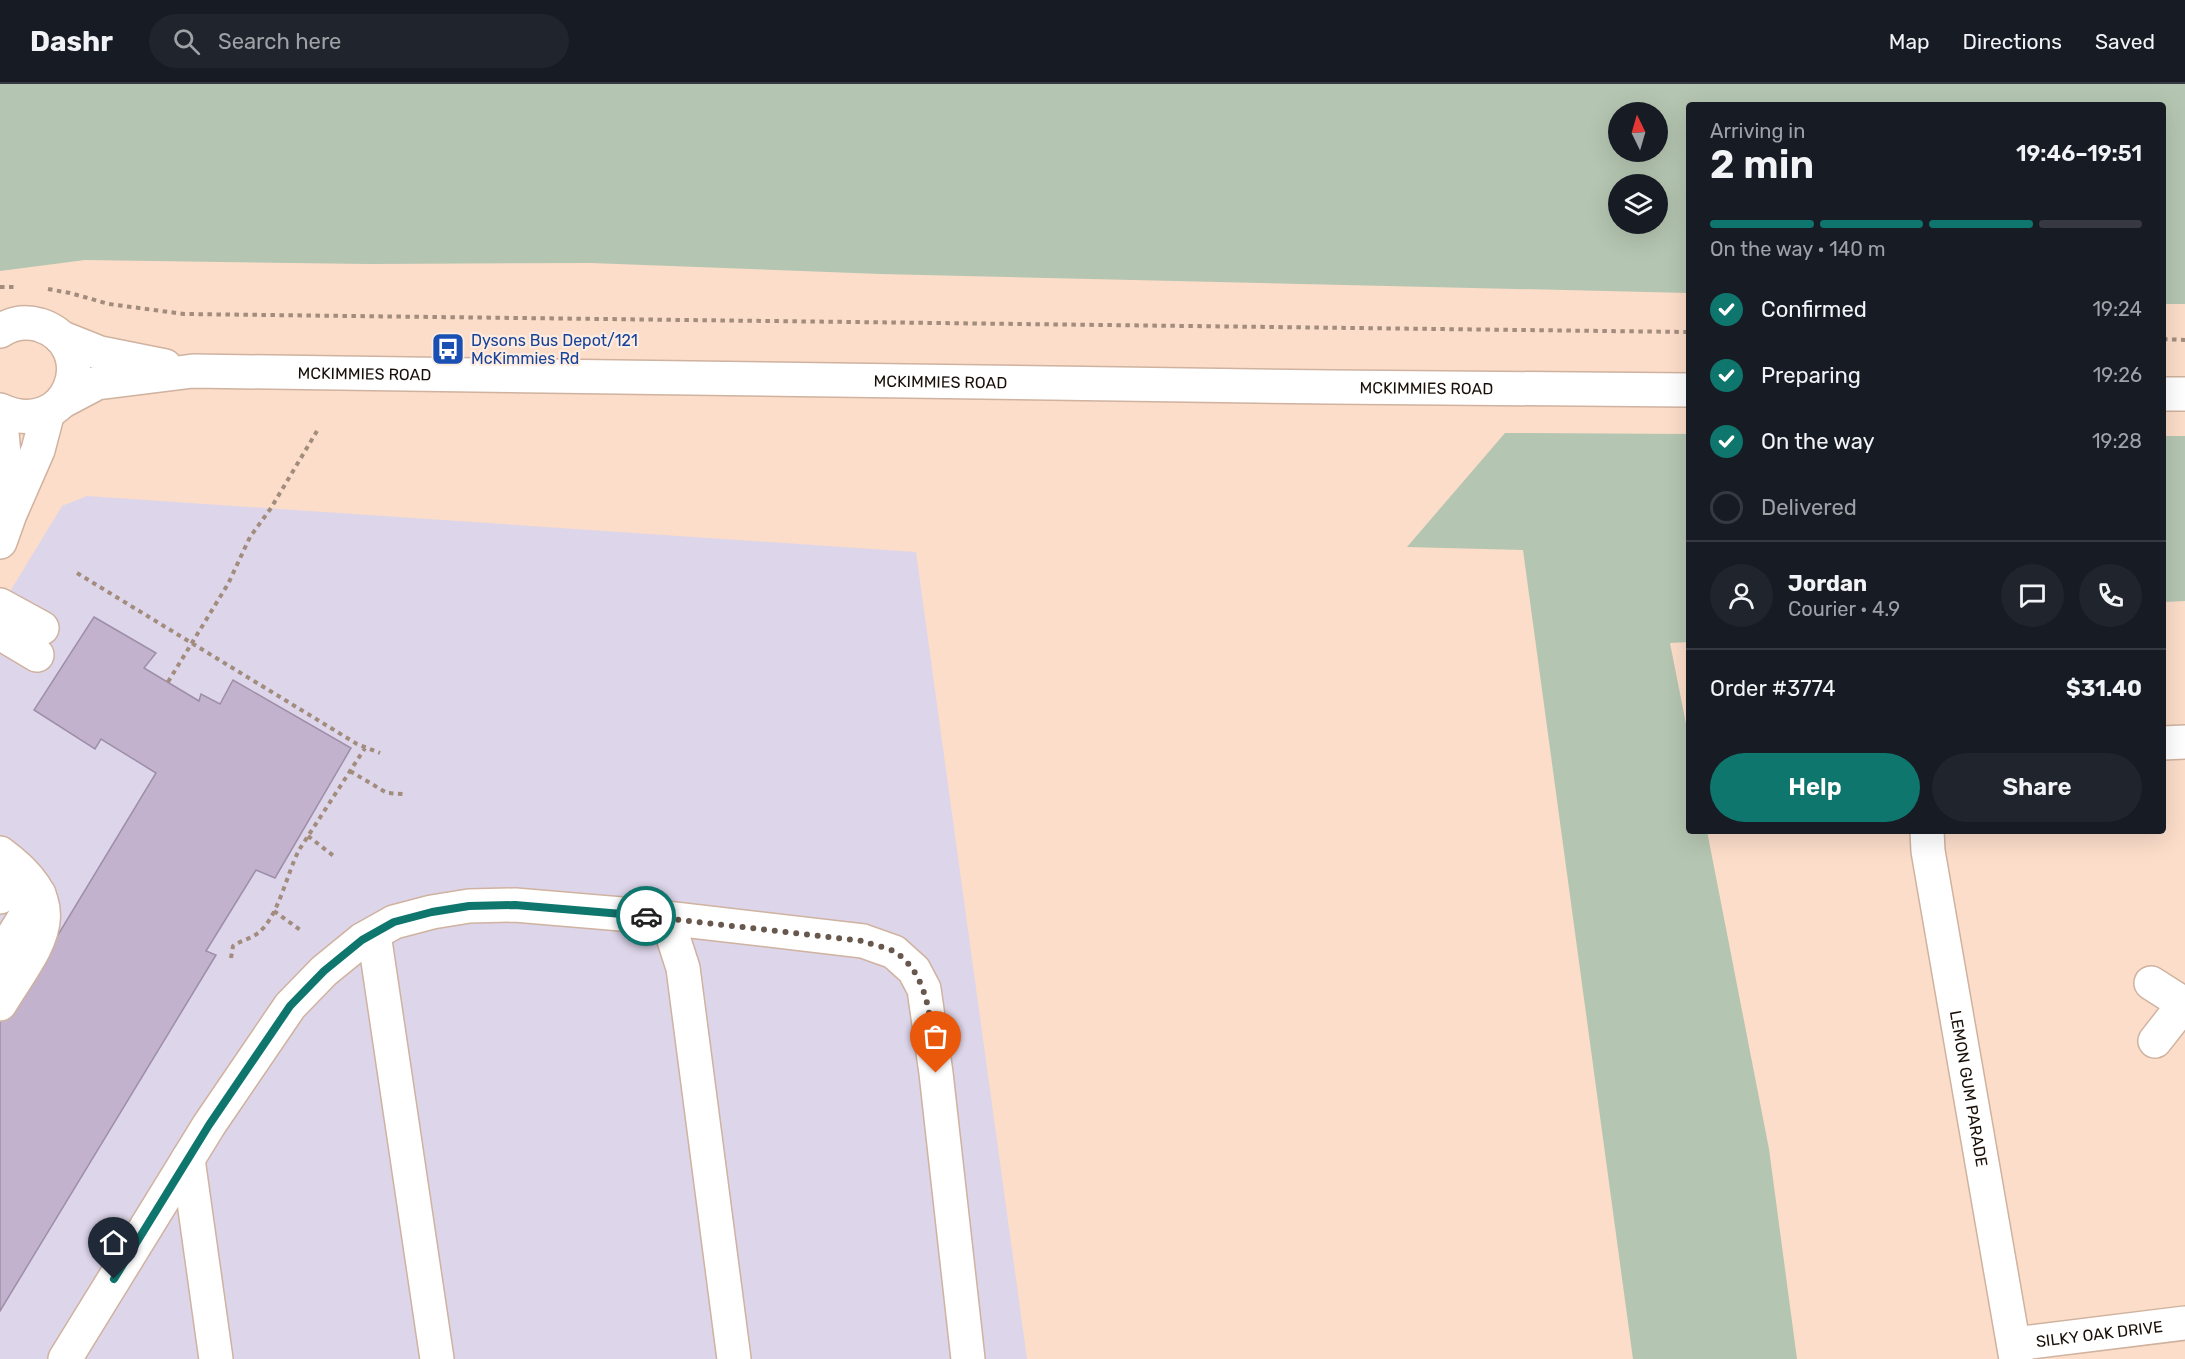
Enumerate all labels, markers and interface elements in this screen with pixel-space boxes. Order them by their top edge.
search box [149,14,569,68]
text: Dashr [30,25,113,58]
icon: search [170,25,203,58]
text: Search here [218,28,341,55]
text: Map [1889,29,1930,54]
text: Directions [1963,29,2062,54]
text: Saved [2095,29,2155,54]
north arrow [1608,102,1668,162]
map controls [1608,102,1668,234]
text: Arriving in [1710,119,1805,143]
text: 19:46–19:51 [2016,140,2142,167]
text: 2 min [1710,142,1814,188]
button: layers [1608,174,1668,234]
text: On the way · 140 m [1710,237,1886,261]
icon: check [1710,293,1743,326]
text: Confirmed [1761,296,1867,323]
text: 19:24 [2092,297,2142,321]
bus stop icon: Dysons Bus Depot/121 McKimmies Rd [430,331,466,367]
place label: Dysons Bus Depot/121 McKimmies Rd [471,331,638,368]
icon: check [1710,359,1743,392]
text: Preparing [1761,362,1861,389]
street label: MCKIMMIES ROAD [298,363,431,384]
text: 19:26 [2093,363,2142,387]
street label: MCKIMMIES ROAD [874,371,1007,392]
street label: MCKIMMIES ROAD [1360,378,1493,398]
icon: check [1710,425,1743,458]
text: On the way [1761,428,1875,455]
text: 19:28 [2092,429,2142,453]
text: Delivered [1761,494,1857,521]
button: person [1710,564,1773,627]
button: chat [2001,564,2064,627]
button: phone [2079,564,2142,627]
text: Jordan [1788,570,1867,597]
text: Courier · 4.9 [1788,597,1900,621]
text: Order #3774 [1710,675,1836,702]
text: $31.40 [2066,675,2142,702]
button: Help [1710,753,1920,822]
button: Share [1932,753,2142,822]
courier [616,886,676,946]
icon: car [630,900,663,933]
street label: LEMON GUM PARADE [1946,1009,1992,1168]
pin [910,1011,961,1073]
icon: bag [919,1020,952,1053]
pin [88,1217,139,1279]
icon: home [97,1226,130,1259]
street label: SILKY OAK DRIVE [2035,1316,2164,1351]

